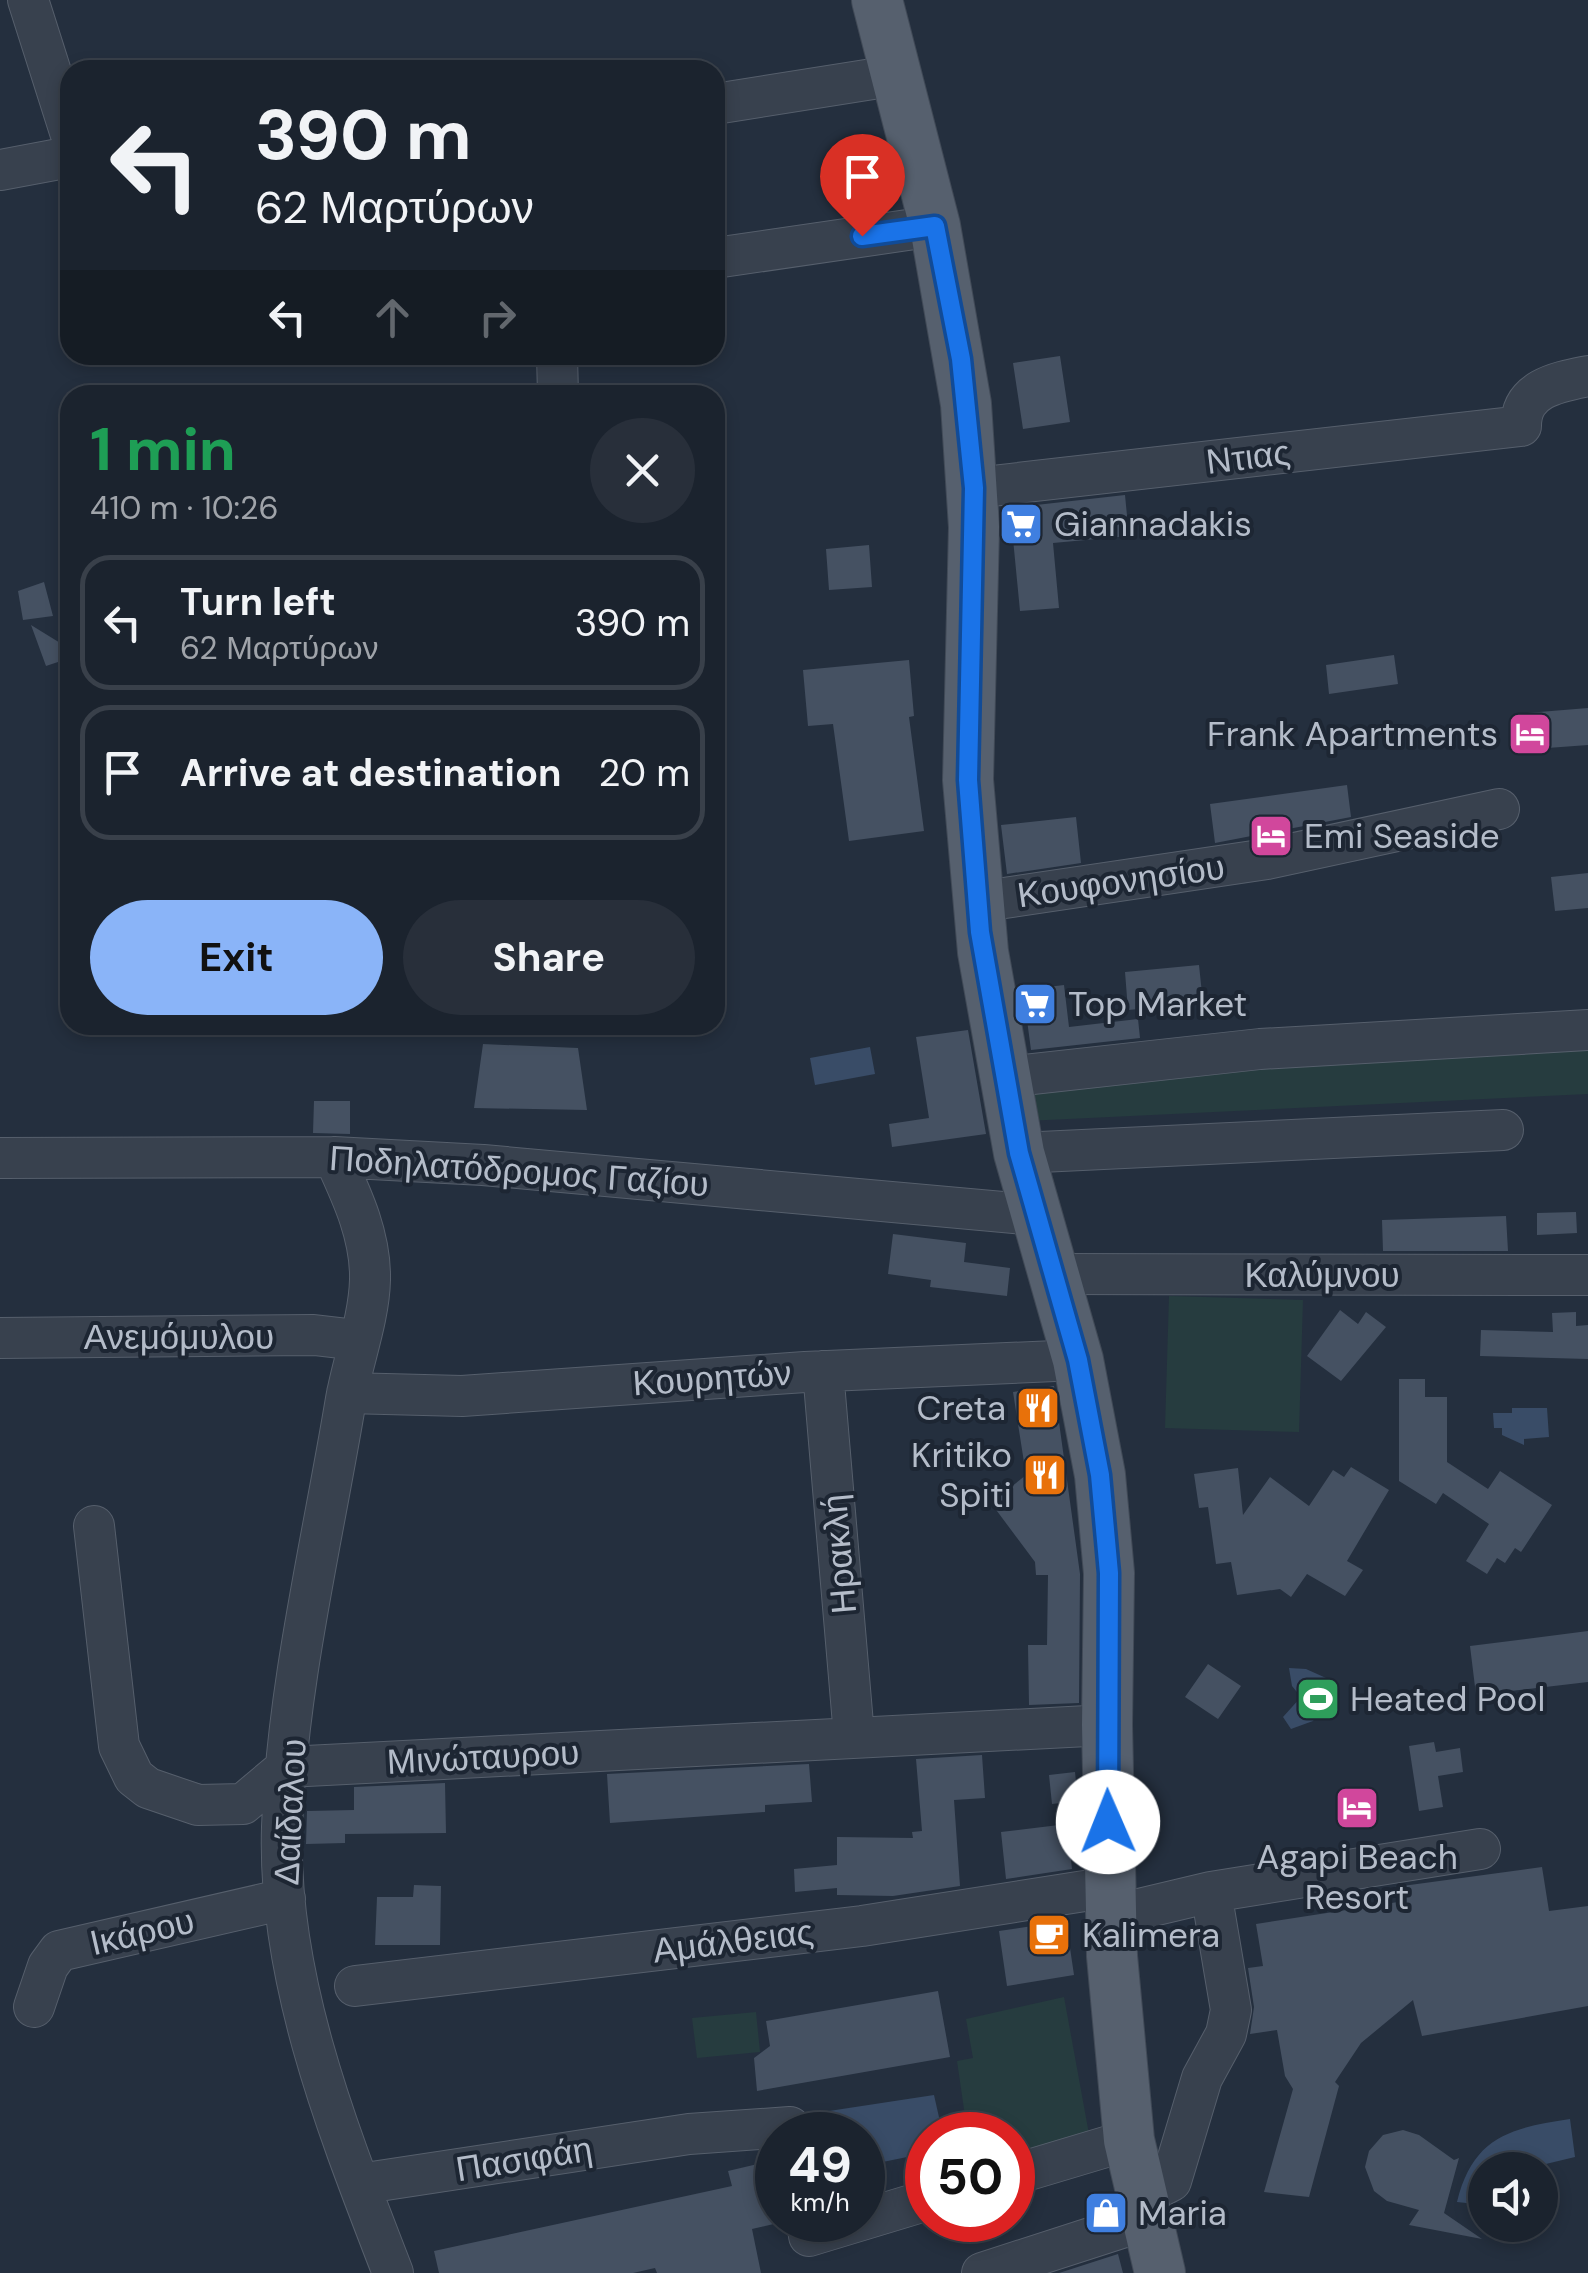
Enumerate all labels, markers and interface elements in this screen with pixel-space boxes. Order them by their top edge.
text: 390 m [255,90,472,181]
icon: left [90,100,220,230]
pin [820,134,905,237]
icon: arrive [835,149,890,204]
text: 62 Μαρτύρων [255,178,534,237]
icon: left [260,290,315,345]
icon: ahead [365,290,420,345]
icon: right [470,290,525,345]
text: 1 min [90,410,236,489]
button: close [590,418,695,523]
street label: Ντιας [1204,429,1292,485]
text: 410 m · 10:26 [90,487,279,529]
supermarket icon: Giannadakis [998,501,1044,547]
place label: Giannadakis [1054,501,1252,547]
text: Turn left [180,577,336,627]
icon: left [95,595,150,650]
text: 390 m [575,598,690,648]
text: 62 Μαρτύρων [180,627,378,669]
place label: Frank Apartments [1207,711,1498,757]
hotel icon: Frank Apartments [1507,711,1553,757]
icon: arrive [95,745,150,800]
text: Arrive at destination [180,748,562,798]
text: 20 m [599,748,690,798]
hotel icon: Emi Seaside [1248,813,1294,859]
place label: Emi Seaside [1304,813,1500,859]
street label: Κουφονησίου [1014,844,1228,918]
button: Exit [90,900,383,1015]
button: Share [403,900,695,1015]
supermarket icon: Top Market [1012,981,1058,1027]
place label: Top Market [1068,981,1247,1027]
street label: Ποδηλατόδρομος Γαζίου [328,1135,710,1207]
street label: Καλύμνου [1244,1252,1400,1298]
street label: Ανεμόμυλου [84,1314,274,1360]
street label: Κουρητών [631,1350,793,1406]
place label: Creta [917,1385,1006,1431]
restaurant icon: Creta [1015,1385,1061,1431]
place label: Kritiko Spiti [911,1432,1012,1518]
restaurant icon: Kritiko Spiti [1022,1452,1068,1498]
street label: Ηρακλή [811,1492,867,1616]
sports icon: Heated Pool [1295,1676,1341,1722]
place label: Heated Pool [1350,1676,1545,1722]
street label: Μινώταυρου [386,1729,580,1785]
street label: Δαίδαλου [263,1738,317,1886]
position arrow [1056,1770,1160,1874]
hotel icon: Agapi Beach Resort [1334,1785,1380,1831]
place label: Agapi Beach Resort [1256,1834,1458,1920]
street label: Ικάρου [85,1898,199,1966]
street label: Αμάλθειας [650,1908,816,1974]
cafe icon: Kalimera [1026,1912,1072,1958]
place label: Kalimera [1082,1912,1220,1958]
speed limit sign: 50 [905,2112,1035,2242]
street label: Πασιφάη [453,2126,595,2192]
text: 49 [788,2132,852,2198]
map controls [1468,2152,1558,2242]
button: sound [1468,2152,1558,2242]
text: km/h [790,2186,850,2219]
shop icon: Maria [1083,2190,1129,2236]
place label: Maria [1138,2190,1227,2236]

